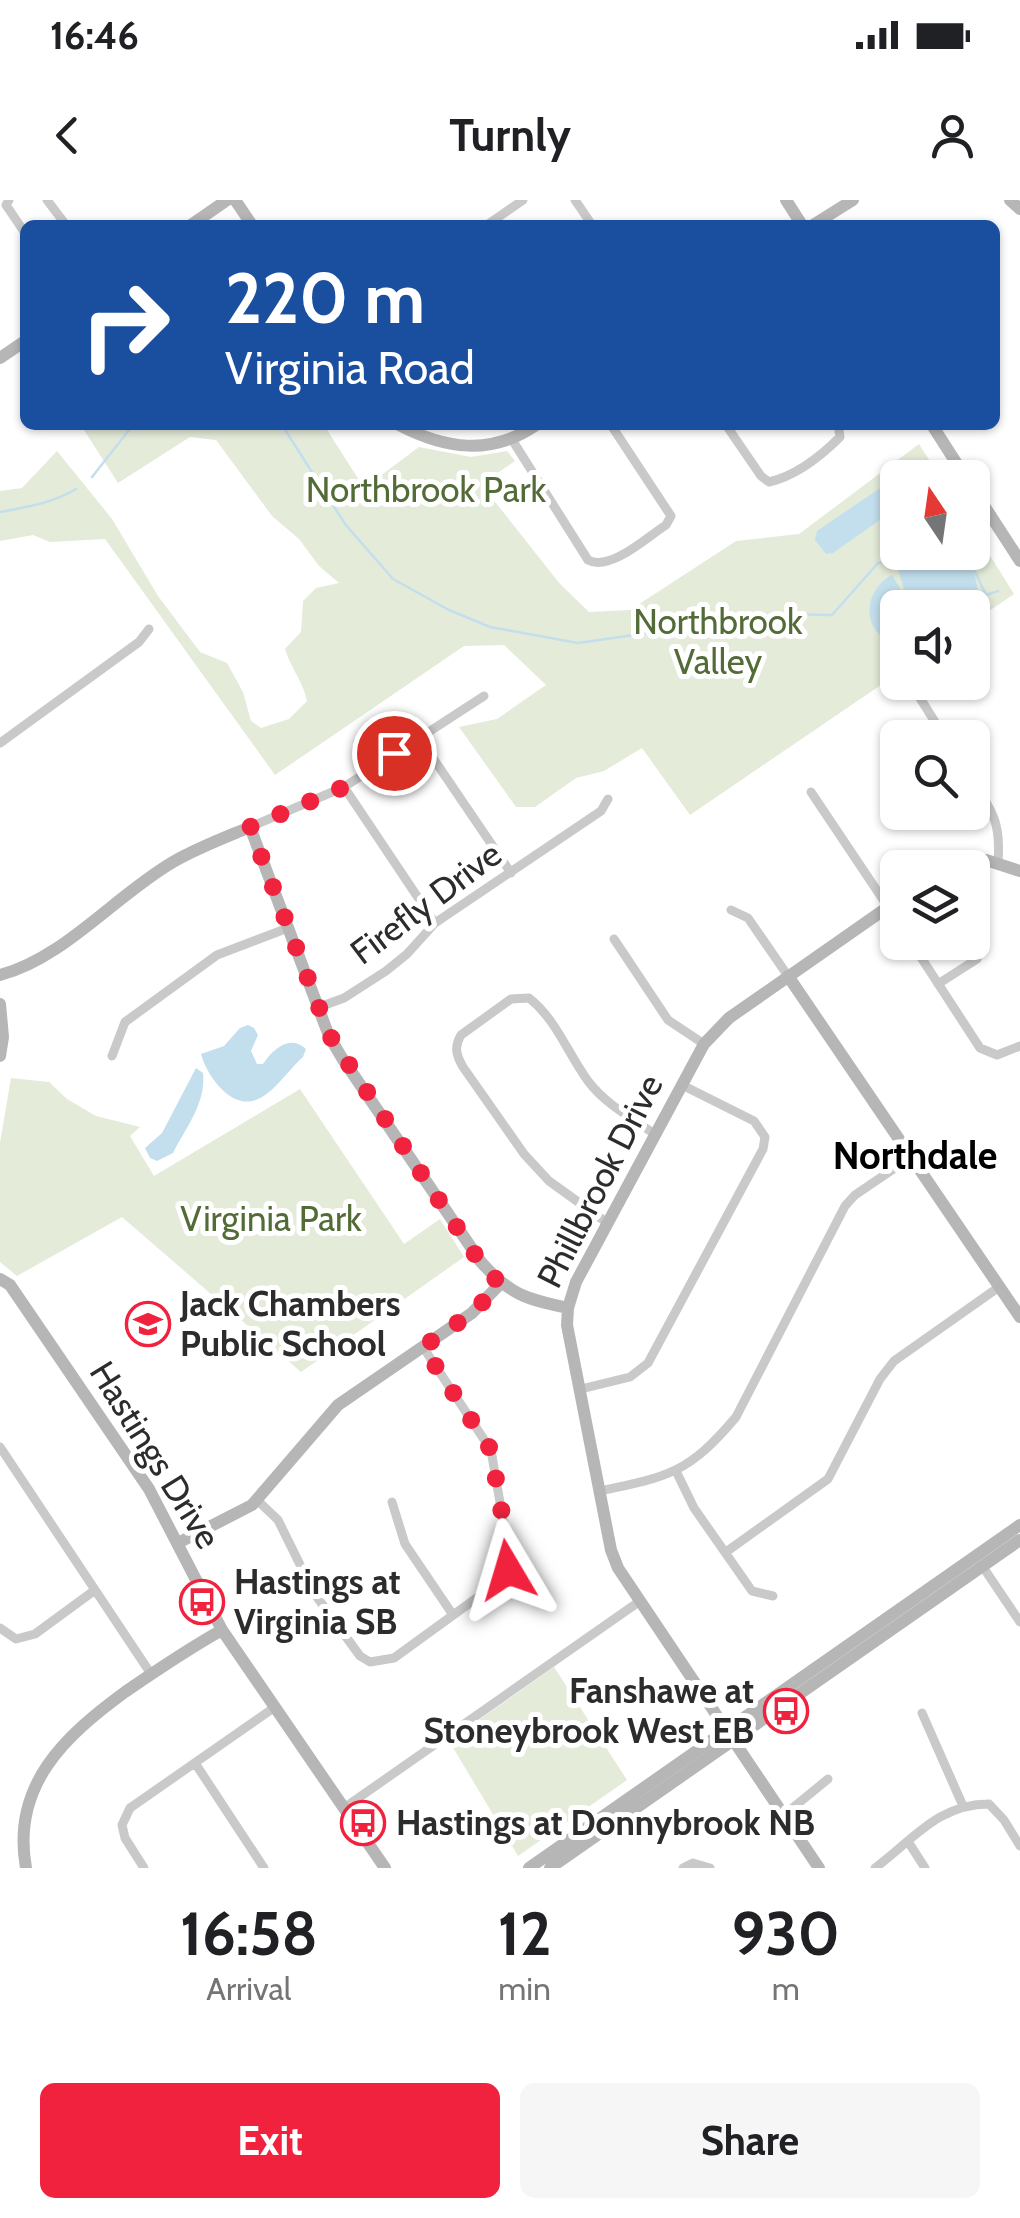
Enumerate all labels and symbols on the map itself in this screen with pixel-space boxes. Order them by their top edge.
north arrow [880,460,990,570]
park label: Northbrook Park [306,468,547,511]
park label: Northbrook Valley [633,600,803,683]
pin [352,711,437,796]
street label: Firefly Drive [342,832,510,973]
street label: Phillbrook Drive [527,1067,672,1294]
district label: Northdale [833,1132,997,1179]
park label: Virginia Park [180,1197,362,1240]
place label: Jack Chambers Public School [179,1282,401,1365]
school or university icon: Jack Chambers Public School [125,1301,171,1347]
street label: Hastings Drive [81,1353,230,1556]
position arrow [456,1518,560,1622]
place label: Hastings at Virginia SB [234,1560,401,1643]
bus stop icon: Hastings at Virginia SB [179,1579,225,1625]
place label: Fanshawe at Stoneybrook West EB [423,1669,754,1752]
bus stop icon: Fanshawe at Stoneybrook West EB [763,1688,809,1734]
bus stop icon: Hastings at Donnybrook NB [340,1800,386,1846]
place label: Hastings at Donnybrook NB [396,1801,815,1844]

